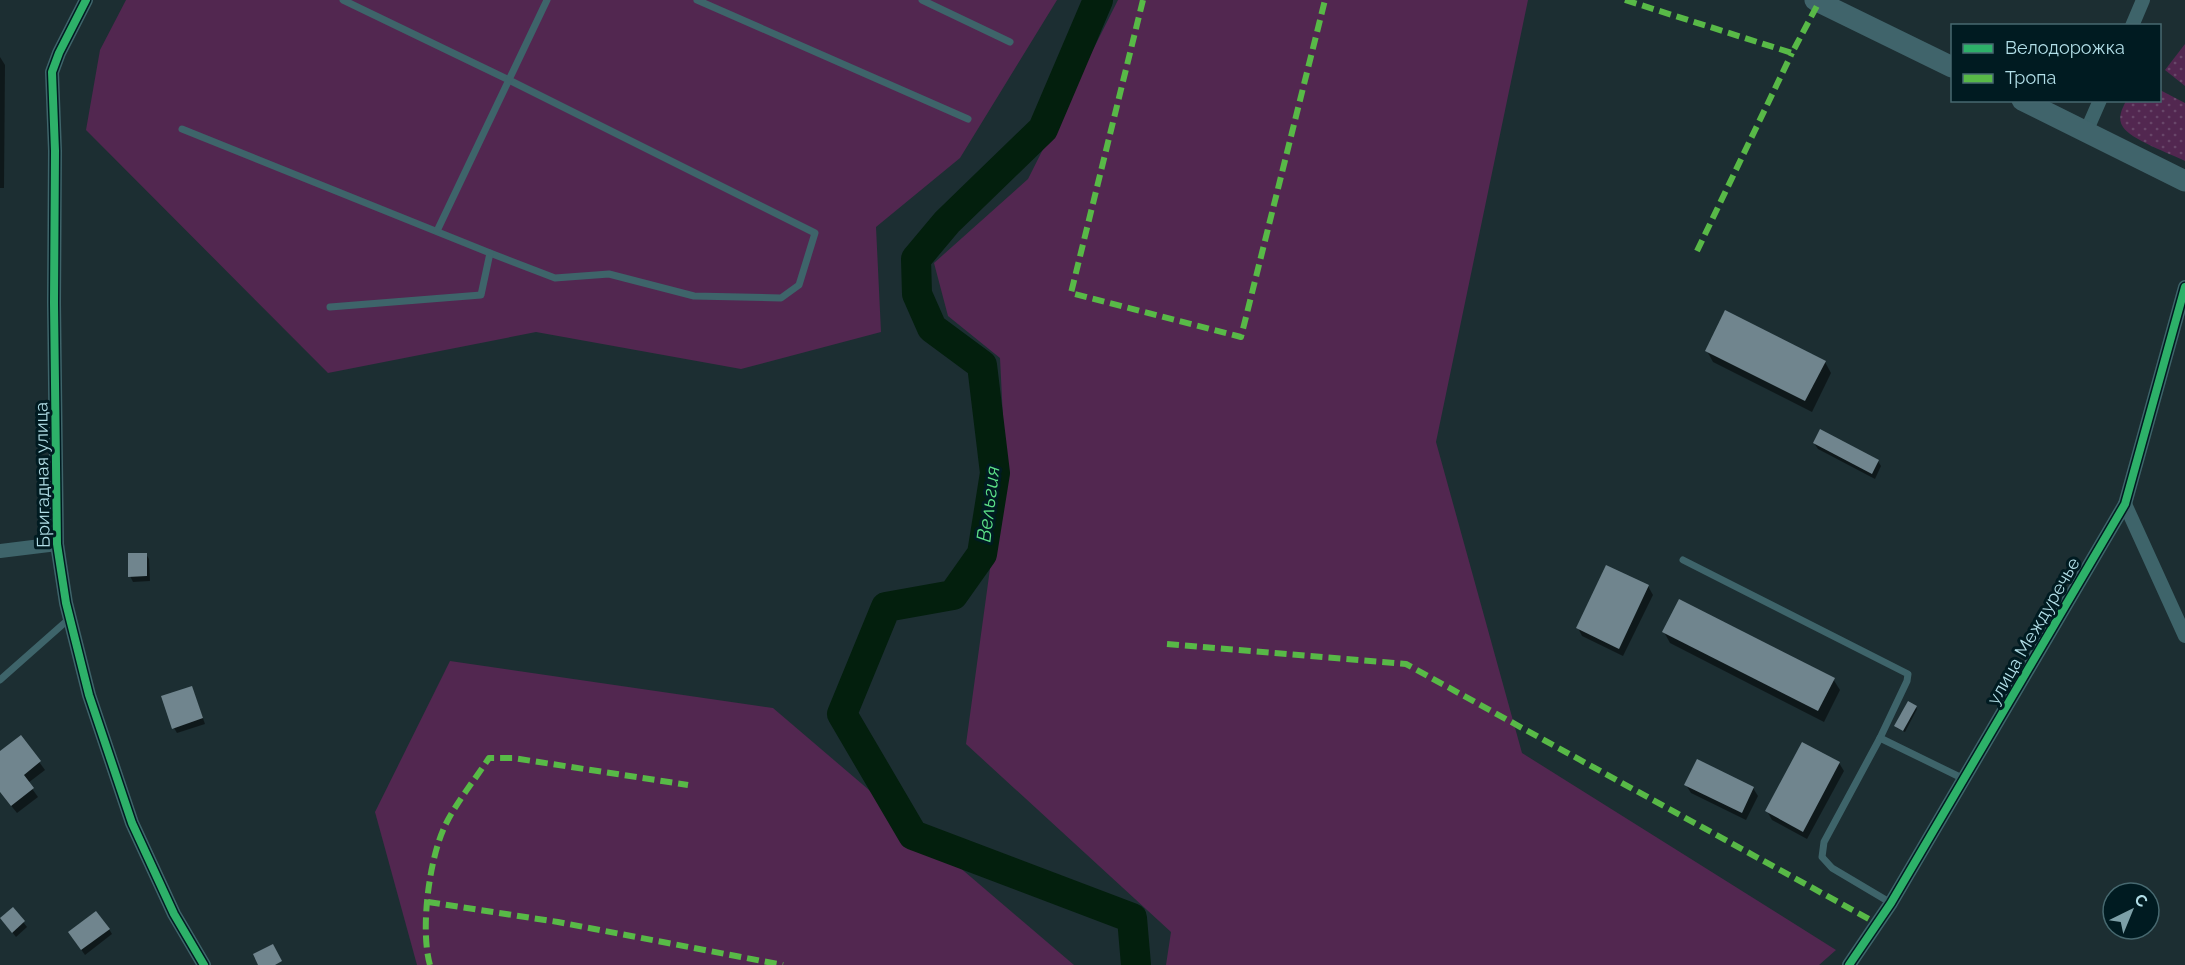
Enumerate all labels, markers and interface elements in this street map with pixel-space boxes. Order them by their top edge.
legend [1951,24,2161,102]
text: Велодорожка [2005,37,2125,58]
text: Тропа [2005,67,2056,88]
street label: Бригадная улица [30,402,54,548]
water label: Вельгия [971,464,1005,543]
street label: улица Междуречье [1982,553,2084,708]
north arrow [2101,881,2161,941]
text: С [2130,890,2151,911]

